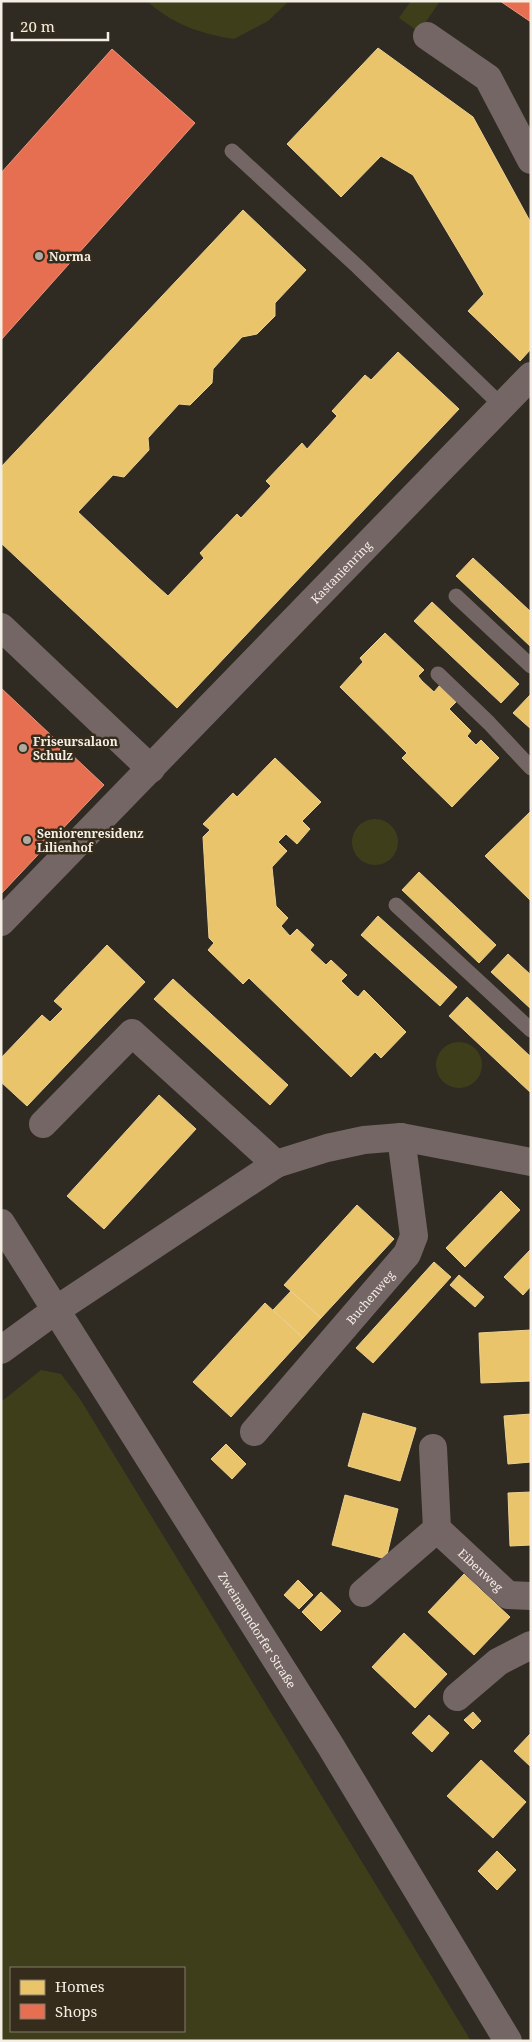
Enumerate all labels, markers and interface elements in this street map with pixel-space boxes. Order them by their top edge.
scale bar [12,10,109,42]
text: 20 m [20,16,55,36]
place label: Norma [49,248,91,265]
marker: Norma [33,250,45,262]
street label: Kastanienring [307,536,376,607]
place label: Friseursalaon Schulz [33,733,118,764]
marker: Friseursalaon Schulz [17,742,29,754]
place label: Seniorenresidenz Lilienhof [37,825,144,856]
marker: Seniorenresidenz Lilienhof [21,834,33,846]
street label: Buchenweg [342,1266,398,1328]
street label: Eibenweg [455,1544,508,1595]
street label: Zweinaundorfer Straße [214,1569,300,1691]
legend [10,1967,185,2032]
text: Homes [55,1976,105,1996]
text: Shops [55,2001,98,2021]

